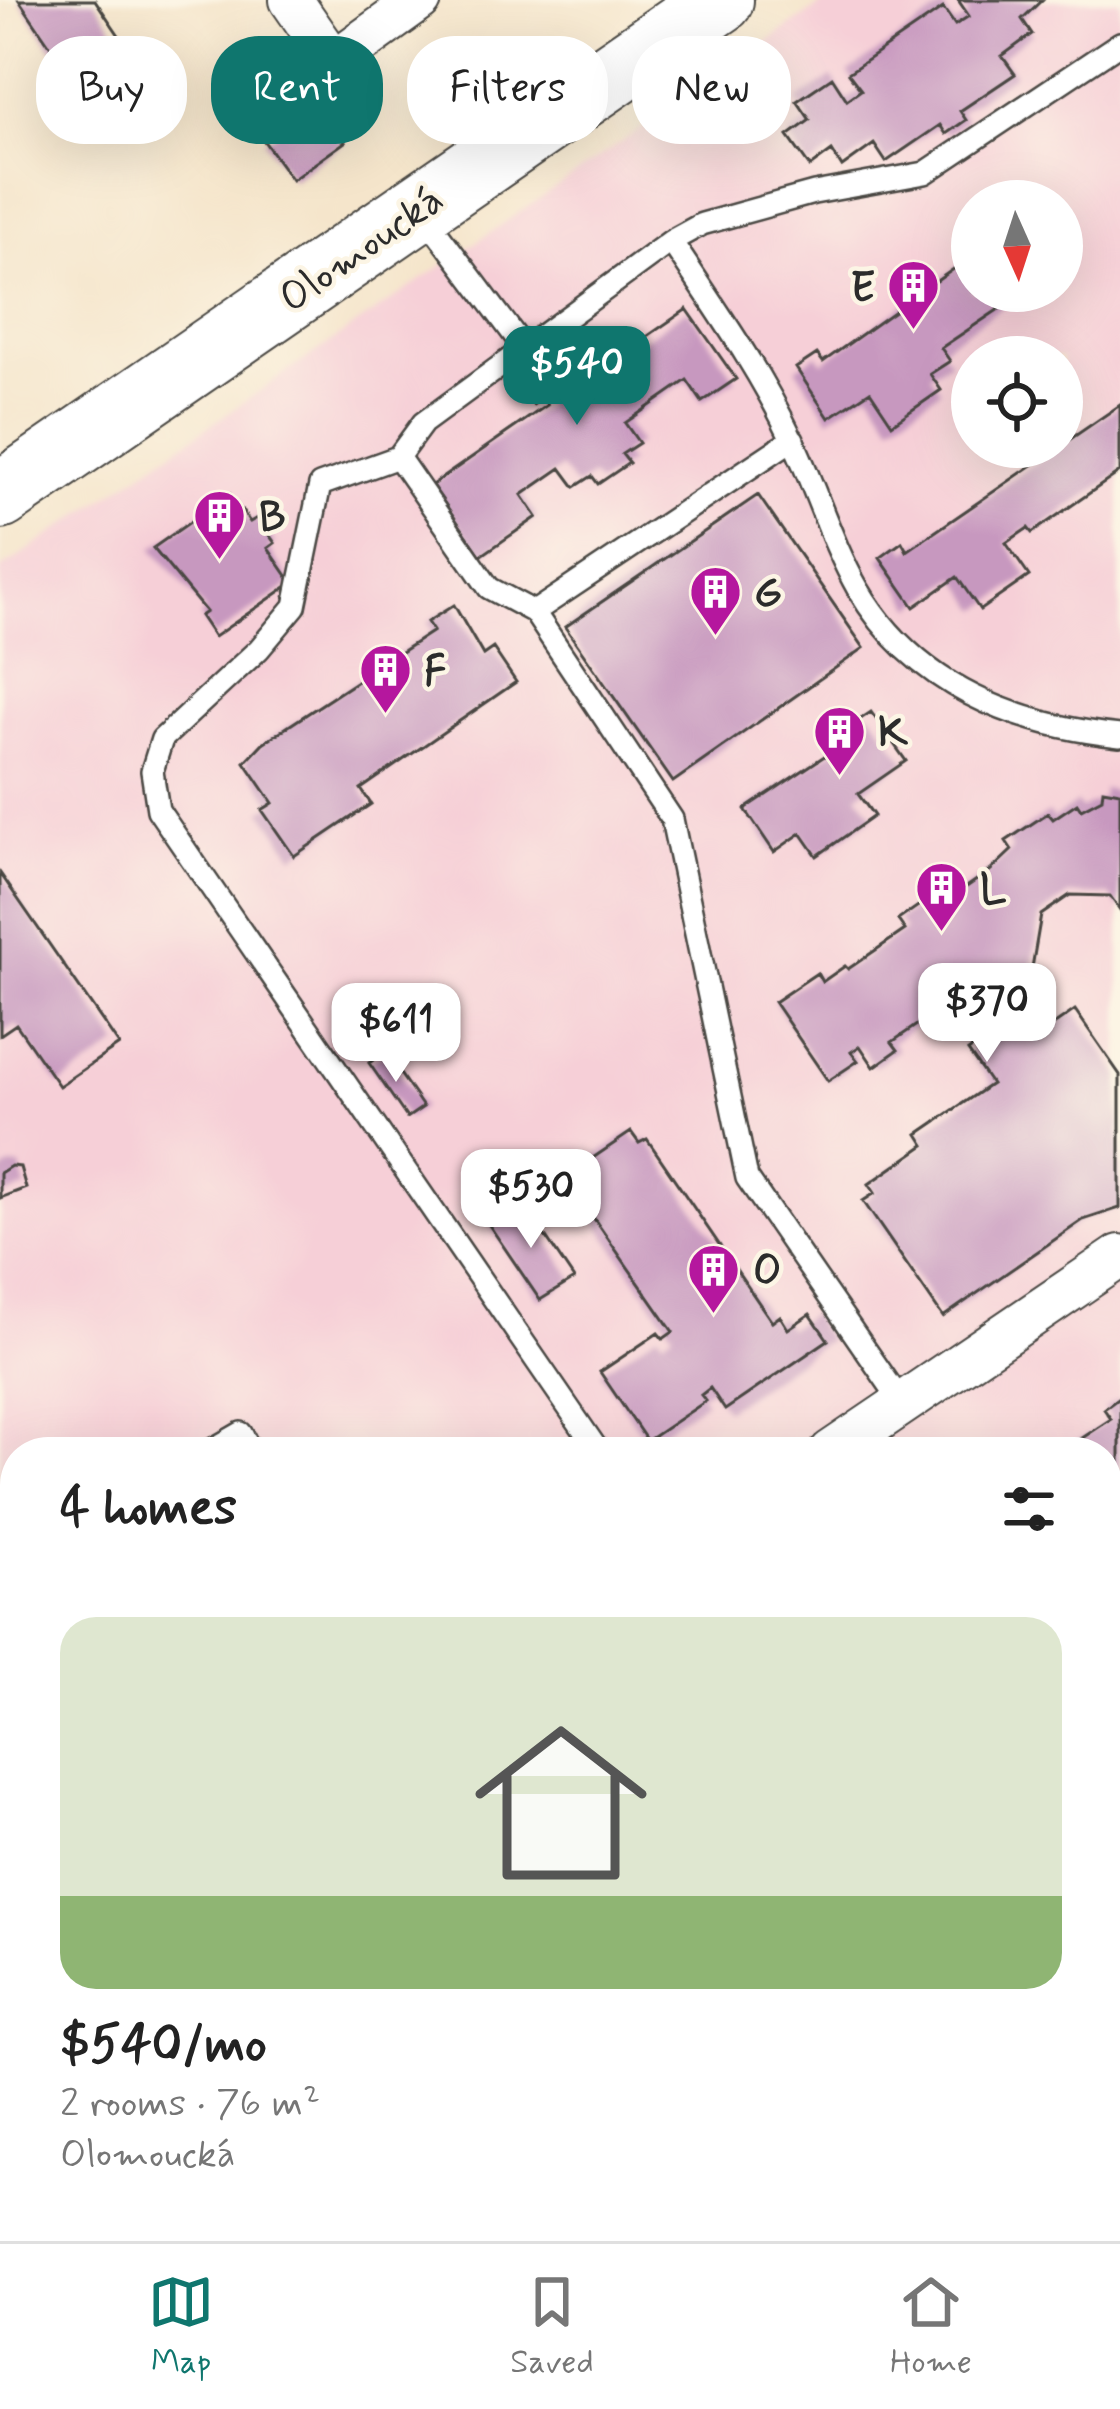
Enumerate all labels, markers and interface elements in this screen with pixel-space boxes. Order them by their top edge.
chip: Buy [36,36,187,144]
chip: Rent [211,36,383,144]
chip: Filters [407,36,608,144]
chip: New [632,36,791,144]
street label: Olomoucká [269,173,455,327]
north arrow [951,180,1083,312]
map controls [951,180,1083,468]
building icon: E [886,258,942,332]
place label: E [850,262,875,317]
pin: $540 [506,326,648,428]
button: locate [951,336,1083,468]
text: $540 [530,339,624,390]
building icon: B [192,488,248,562]
place label: B [259,492,286,547]
building icon: G [687,563,743,637]
place label: G [754,567,782,622]
building icon: F [357,642,413,716]
place label: F [424,646,446,701]
building icon: K [811,703,867,777]
place label: K [878,707,908,762]
building icon: L [913,860,969,934]
place label: L [980,864,1007,919]
pin: $370 [916,963,1058,1065]
text: $370 [945,976,1029,1027]
pin: $611 [325,983,467,1085]
text: $611 [359,996,433,1047]
pin: $530 [460,1149,602,1251]
text: $530 [488,1162,574,1213]
building icon: O [686,1241,742,1315]
place label: O [753,1245,781,1300]
text: 4 homes [60,1476,237,1542]
icon: filters [996,1476,1062,1542]
icon: home [453,1695,669,1911]
text: $540/mo [60,2013,267,2079]
text: 2 rooms · 76 m² [60,2079,320,2130]
text: Olomoucká [60,2130,235,2181]
tab: Map [148,2269,214,2385]
tab: Saved [510,2269,594,2385]
tab: Home [890,2269,972,2385]

